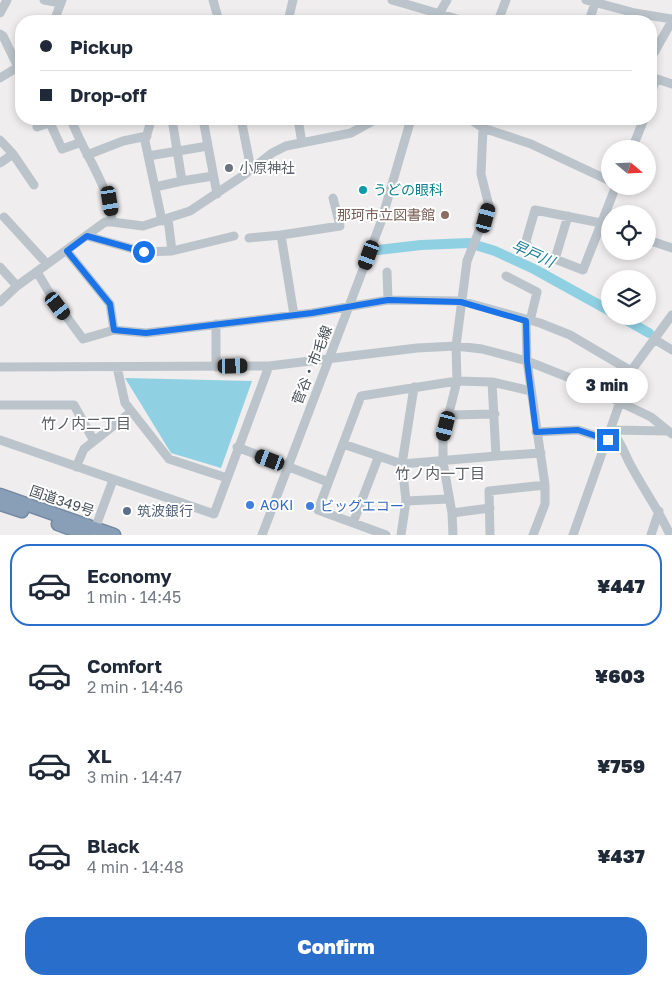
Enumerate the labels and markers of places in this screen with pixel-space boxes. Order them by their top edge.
place label: 小原神社 [239,159,295,176]
marker: 小原神社 [223,162,235,174]
place label: うどの眼科 [373,181,443,198]
marker: うどの眼科 [357,184,369,196]
place label: 那珂市立図書館 [337,206,435,223]
marker: 那珂市立図書館 [439,209,451,221]
place label: AOKI [260,496,294,513]
place label: ビッグエコー [320,497,404,514]
marker: AOKI [244,499,256,511]
marker: ビッグエコー [304,500,316,512]
place label: 筑波銀行 [137,502,193,519]
marker: 筑波銀行 [121,505,133,517]

